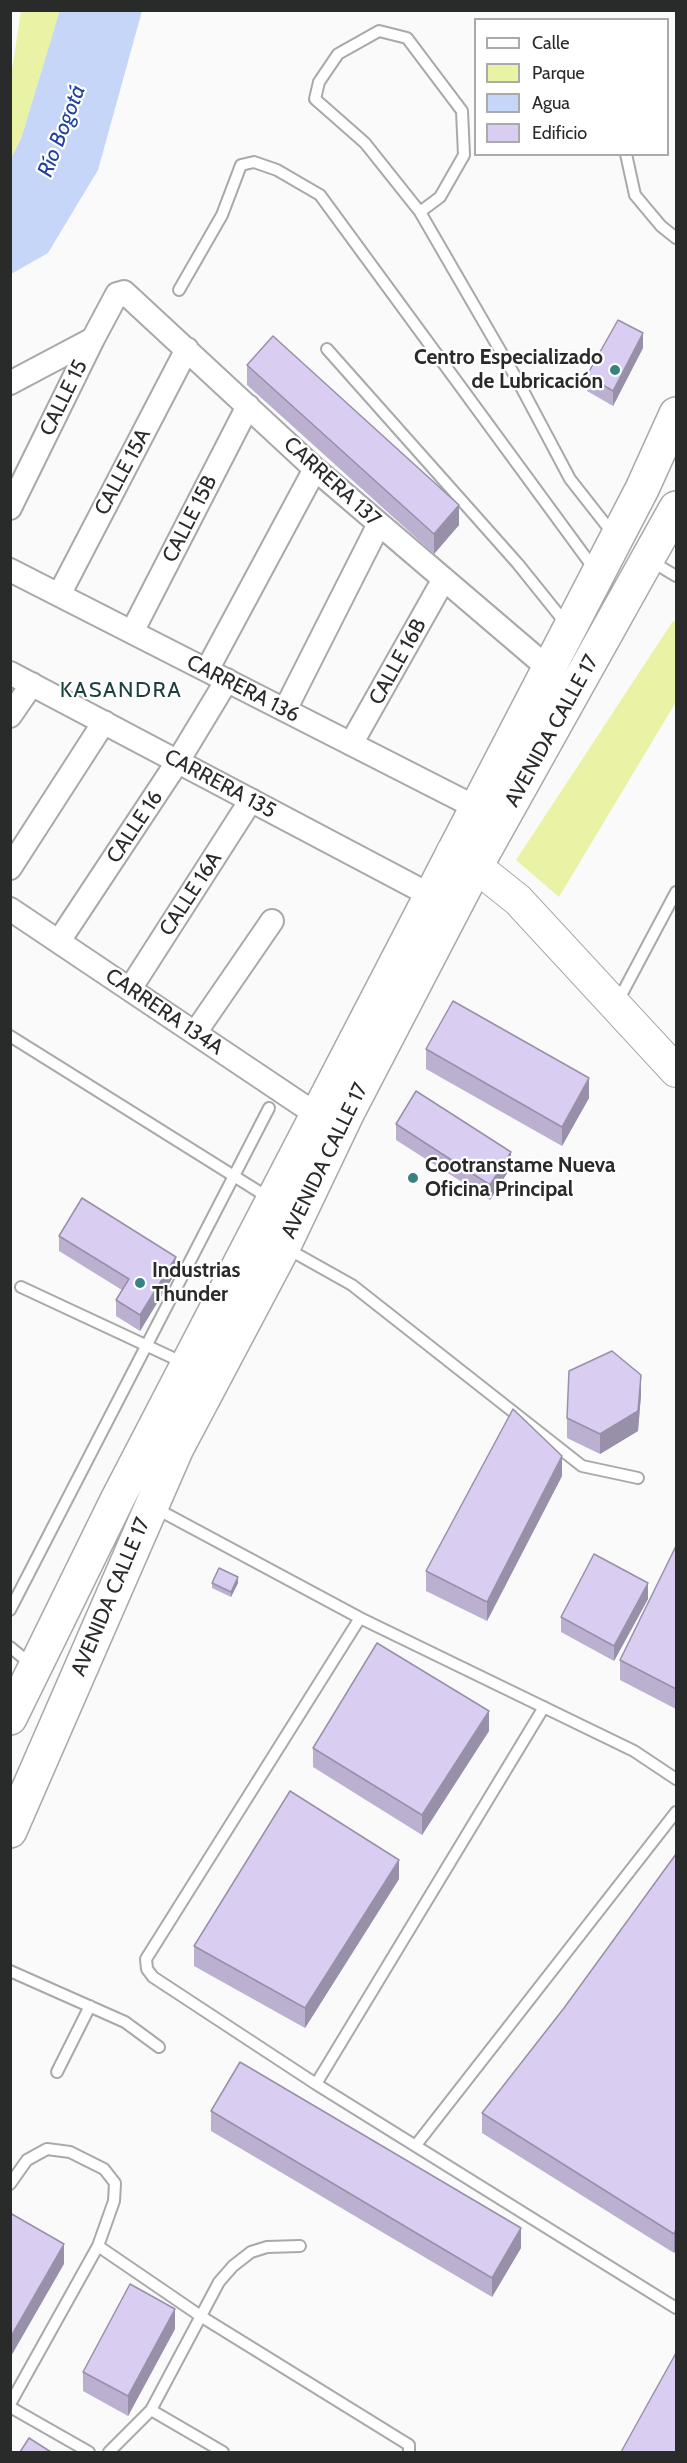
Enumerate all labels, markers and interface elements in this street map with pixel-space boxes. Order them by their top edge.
legend [474,18,669,156]
text: Calle [532,32,569,54]
text: Parque [532,62,585,84]
water label: Río Bogotá [32,81,92,181]
text: Agua [532,92,570,114]
text: Edificio [532,122,587,144]
place label: Centro Especializado de Lubricación [414,345,603,395]
street label: CALLE 15 [35,356,93,440]
marker: Centro Especializado de Lubricación [608,363,622,377]
street label: CALLE 15A [90,424,156,520]
street label: CARRERA 137 [278,432,386,532]
street label: CALLE 15B [157,471,223,567]
street label: CALLE 16B [364,615,432,709]
street label: CARRERA 136 [182,650,304,728]
street label: AVENIDA CALLE 17 [500,651,604,811]
district label: KASANDRA [60,678,182,704]
street label: CARRERA 135 [160,744,280,824]
street label: CALLE 16 [102,786,168,868]
street label: CALLE 16A [155,847,227,941]
street label: CARRERA 134A [100,963,228,1061]
street label: AVENIDA CALLE 17 [276,1079,374,1243]
place label: Cootranstame Nueva Oficina Principal [425,1153,615,1203]
marker: Cootranstame Nueva Oficina Principal [406,1171,420,1185]
place label: Industrias Thunder [152,1258,240,1308]
marker: Industrias Thunder [133,1276,147,1290]
street label: AVENIDA CALLE 17 [66,1514,156,1680]

